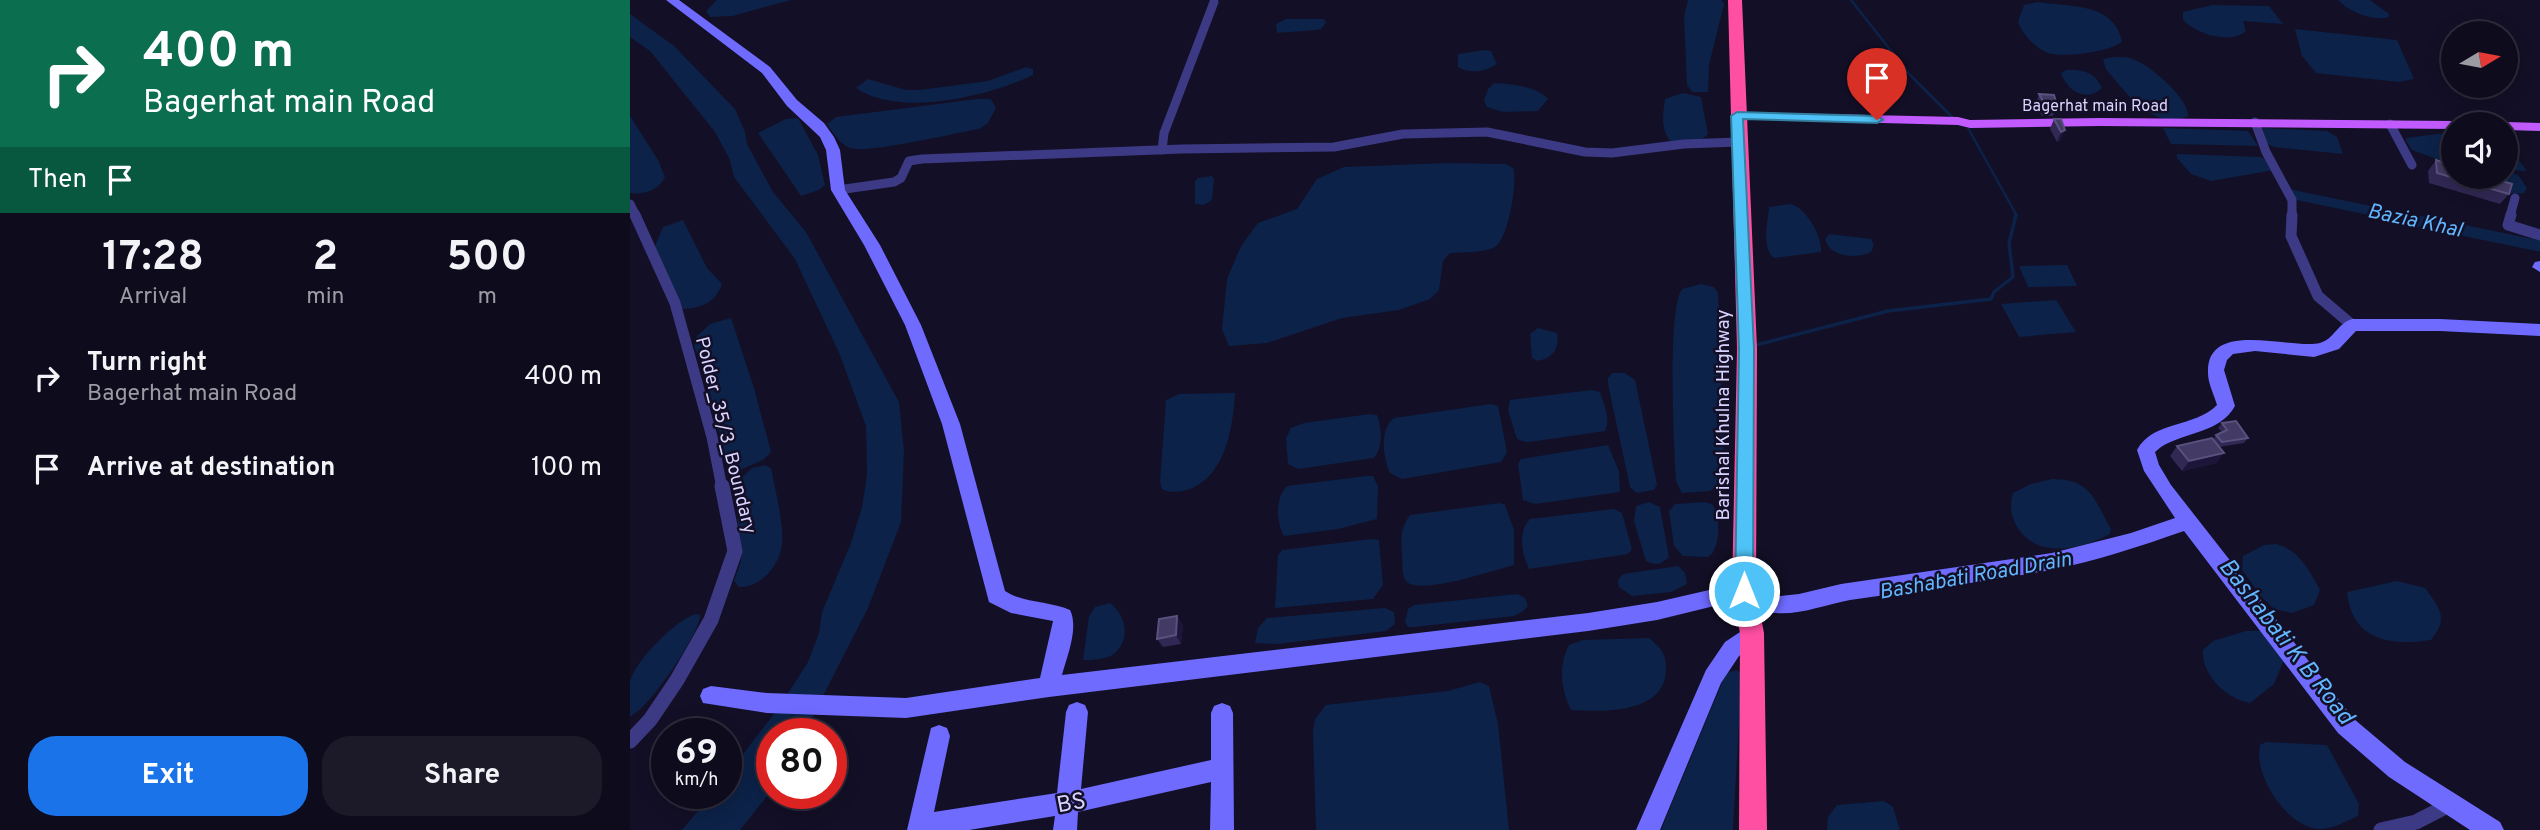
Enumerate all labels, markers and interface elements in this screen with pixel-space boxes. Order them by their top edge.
north arrow [2441,21,2518,98]
map controls [2441,21,2518,189]
text: 400 m [143,23,294,85]
icon: right [28,28,119,119]
pin [1847,48,1907,120]
icon: arrive [1858,59,1896,97]
text: Bagerhat main Road [143,84,435,124]
street label: Bagerhat main Road [2022,97,2168,117]
button: sound [2441,112,2518,189]
icon: arrive [101,161,139,199]
text: Then [28,164,87,197]
water label: Bazia Khal [2365,198,2466,245]
text: 17:28 [102,232,204,285]
text: 2 [312,232,338,285]
text: 500 [447,232,528,285]
text: Arrival [119,283,187,312]
text: min [306,283,344,312]
text: m [477,283,497,312]
street label: Barishal Khulna Highway [1712,309,1736,521]
street label: Polder_35/3_Boundary [689,334,761,537]
text: Turn right [87,347,207,380]
icon: right [28,359,66,397]
text: 400 m [525,361,602,394]
text: Bagerhat main Road [87,380,297,409]
icon: arrive [28,450,66,488]
text: Arrive at destination [87,452,335,485]
text: 100 m [531,452,602,485]
water label: Bashabati Road Drain [1877,546,2074,607]
water label: Bashabati K B Road [2211,553,2361,733]
position arrow [1707,554,1781,628]
speed limit sign: 80 [756,718,847,809]
text: 69 [675,732,718,776]
button: Exit [28,736,308,816]
button: Share [322,736,602,816]
text: km/h [675,769,718,792]
street label: BS [1055,787,1088,821]

